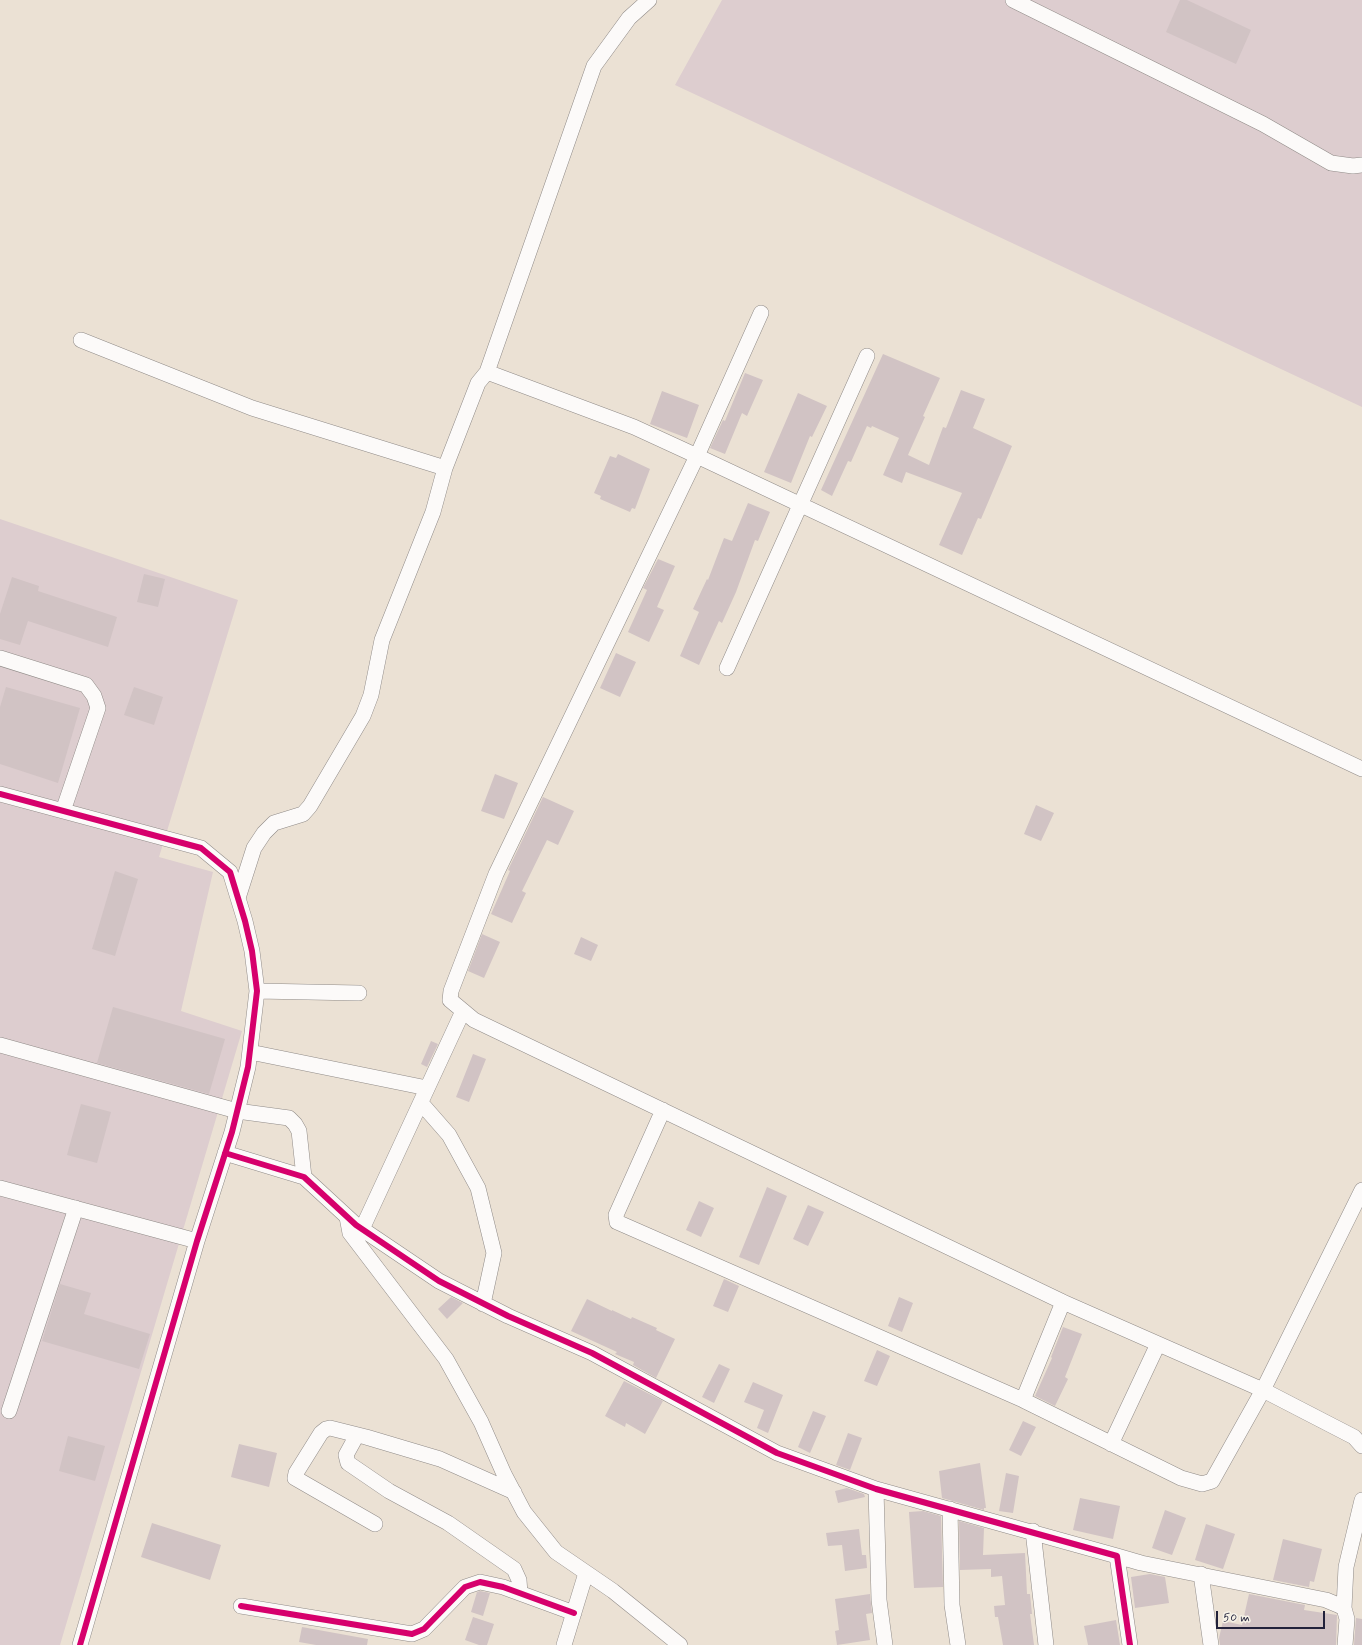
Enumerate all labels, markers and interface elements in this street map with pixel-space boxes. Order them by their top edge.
scale bar [1218,1603,1327,1629]
text: 50 m [1223,1610,1250,1626]

